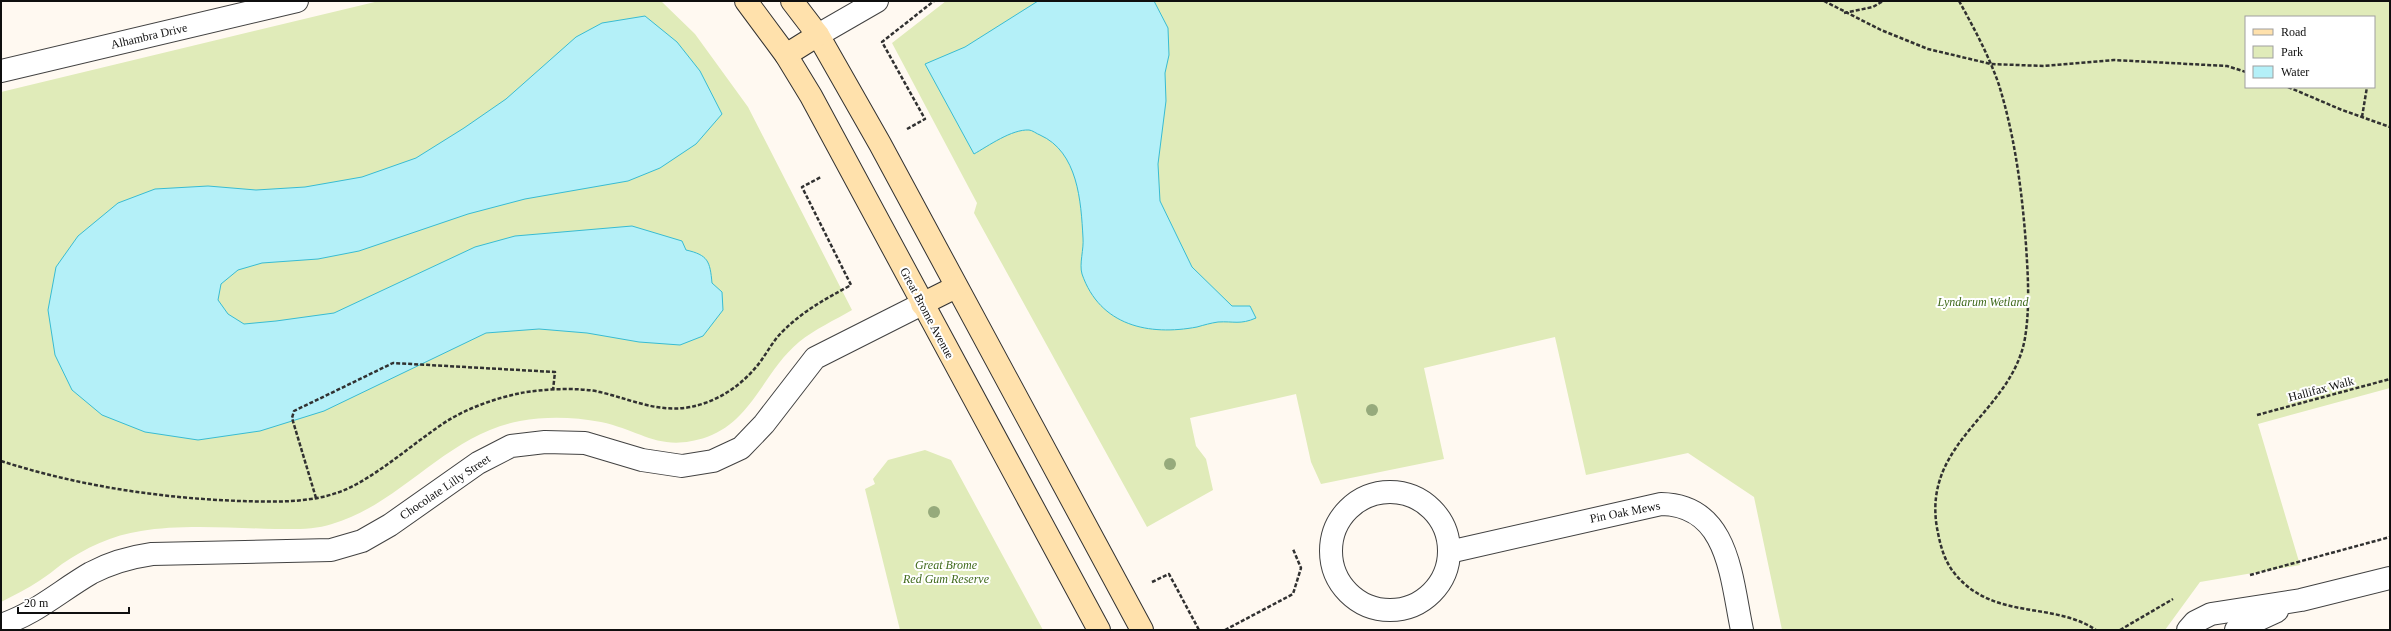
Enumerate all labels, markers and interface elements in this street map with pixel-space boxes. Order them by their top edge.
legend [2245,16,2375,88]
street label: Alhambra Drive [109,20,189,52]
text: Road [2281,25,2306,39]
text: Park [2281,45,2303,59]
text: Water [2281,65,2309,79]
street label: Great Brome Avenue [897,265,957,361]
park label: Lyndarum Wetland [1937,295,2029,309]
street label: Hallifax Walk [2287,374,2355,404]
street label: Chocolate Lilly Street [397,451,493,522]
street label: Pin Oak Mews [1589,498,1662,526]
park label: Great Brome Red Gum Reserve [902,558,990,586]
scale bar [18,589,129,615]
text: 20 m [24,596,49,610]

